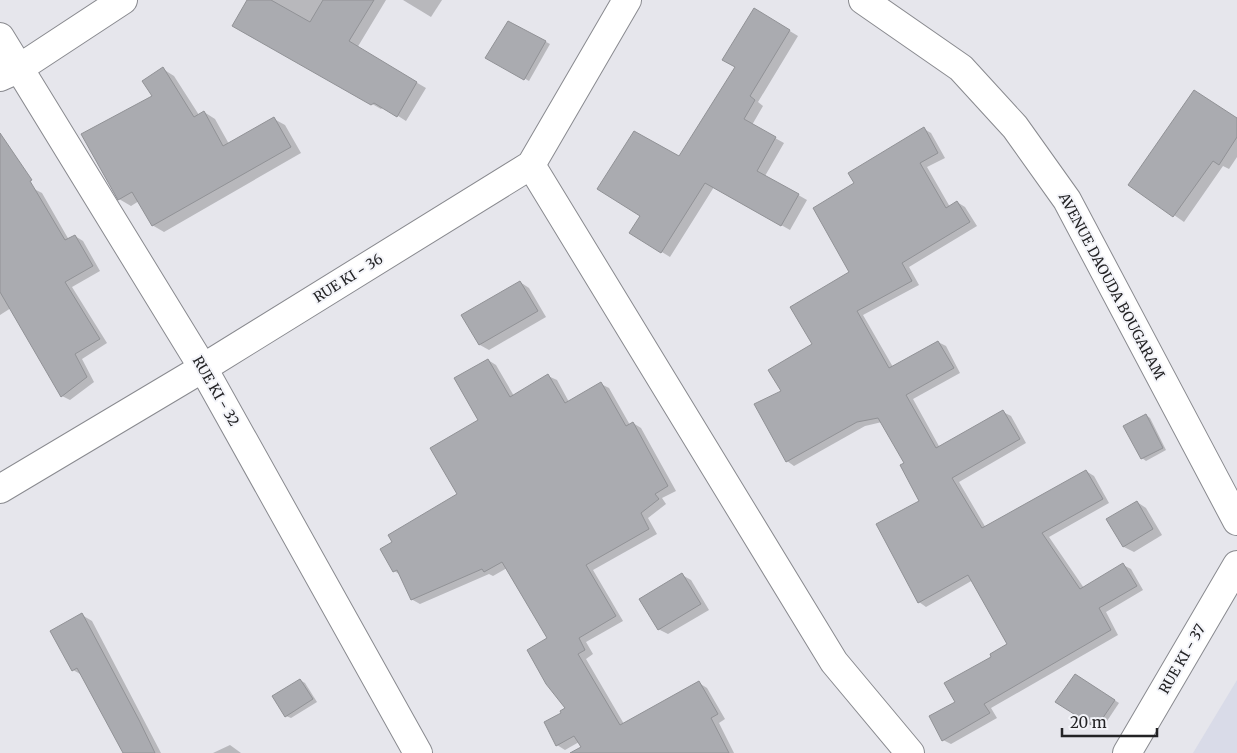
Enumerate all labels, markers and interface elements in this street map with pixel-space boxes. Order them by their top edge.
street label: AVENUE DAOUDA BOUGARAM [1055,189,1169,382]
street label: RUE KI - 36 [310,250,386,306]
street label: RUE KI - 32 [189,353,243,429]
street label: RUE KI - 37 [1155,621,1209,697]
scale bar [1062,706,1157,738]
text: 20 m [1070,713,1107,732]

